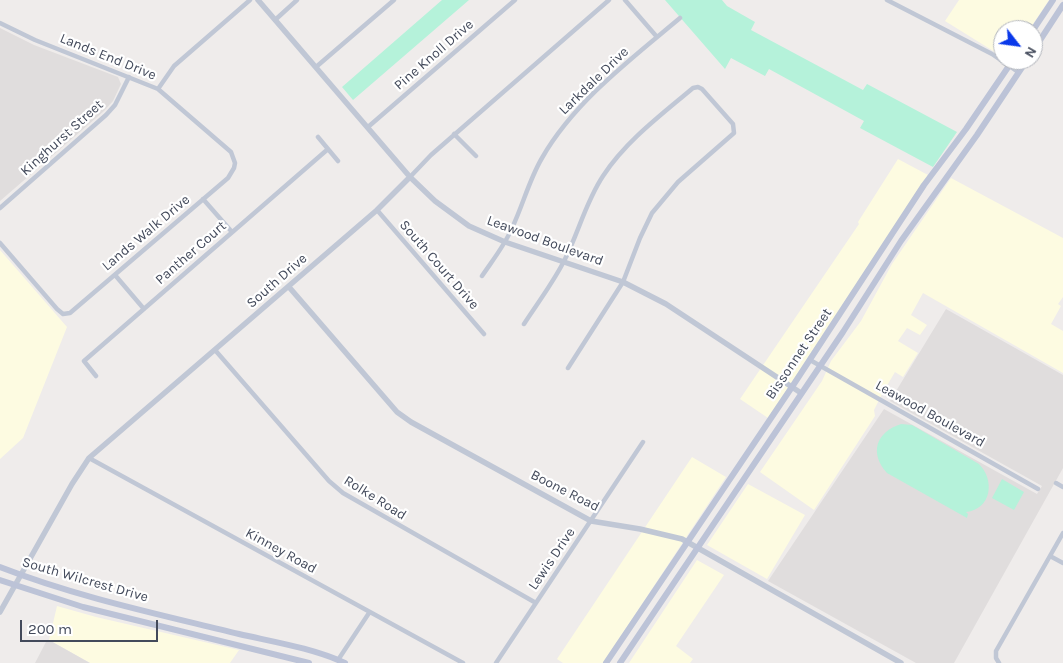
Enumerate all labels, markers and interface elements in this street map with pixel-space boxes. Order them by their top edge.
street label: Pine Knoll Drive [391,16,477,94]
north arrow [993,20,1043,70]
street label: Lands End Drive [57,30,159,84]
street label: Larkdale Drive [556,44,632,118]
text: N [1021,44,1040,61]
street label: Kinghurst Street [17,96,107,180]
street label: Lands Walk Drive [99,191,193,275]
street label: Leawood Boulevard [485,212,605,270]
street label: South Court Drive [396,217,482,313]
street label: Panther Court [152,218,230,288]
street label: South Drive [243,250,311,312]
street label: Bissonnet Street [762,305,836,403]
street label: Leawood Boulevard [872,377,988,451]
street label: Boone Road [528,466,602,516]
street label: Rolke Road [341,472,409,524]
street label: Kinney Road [242,525,320,577]
street label: Lewis Drive [525,525,579,593]
street label: South Wilcrest Drive [20,554,150,606]
scale bar [22,610,160,642]
text: 200 m [28,620,72,638]

